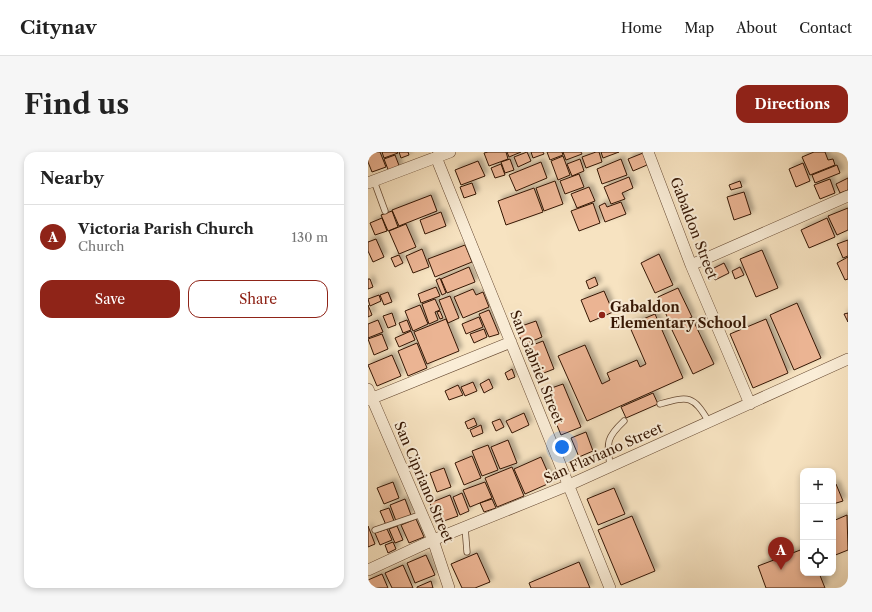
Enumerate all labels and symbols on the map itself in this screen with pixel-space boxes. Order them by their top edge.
street label: Gabaldon Street [666,174,722,282]
place label: Gabaldon Elementary School [610,298,747,332]
street label: San Gabriel Street [506,308,568,426]
marker: Gabaldon Elementary School [597,310,607,320]
street label: San Cipriano Street [390,419,458,545]
street label: San Flaviano Street [541,419,665,487]
your location [552,437,572,457]
pin: A [768,537,794,570]

